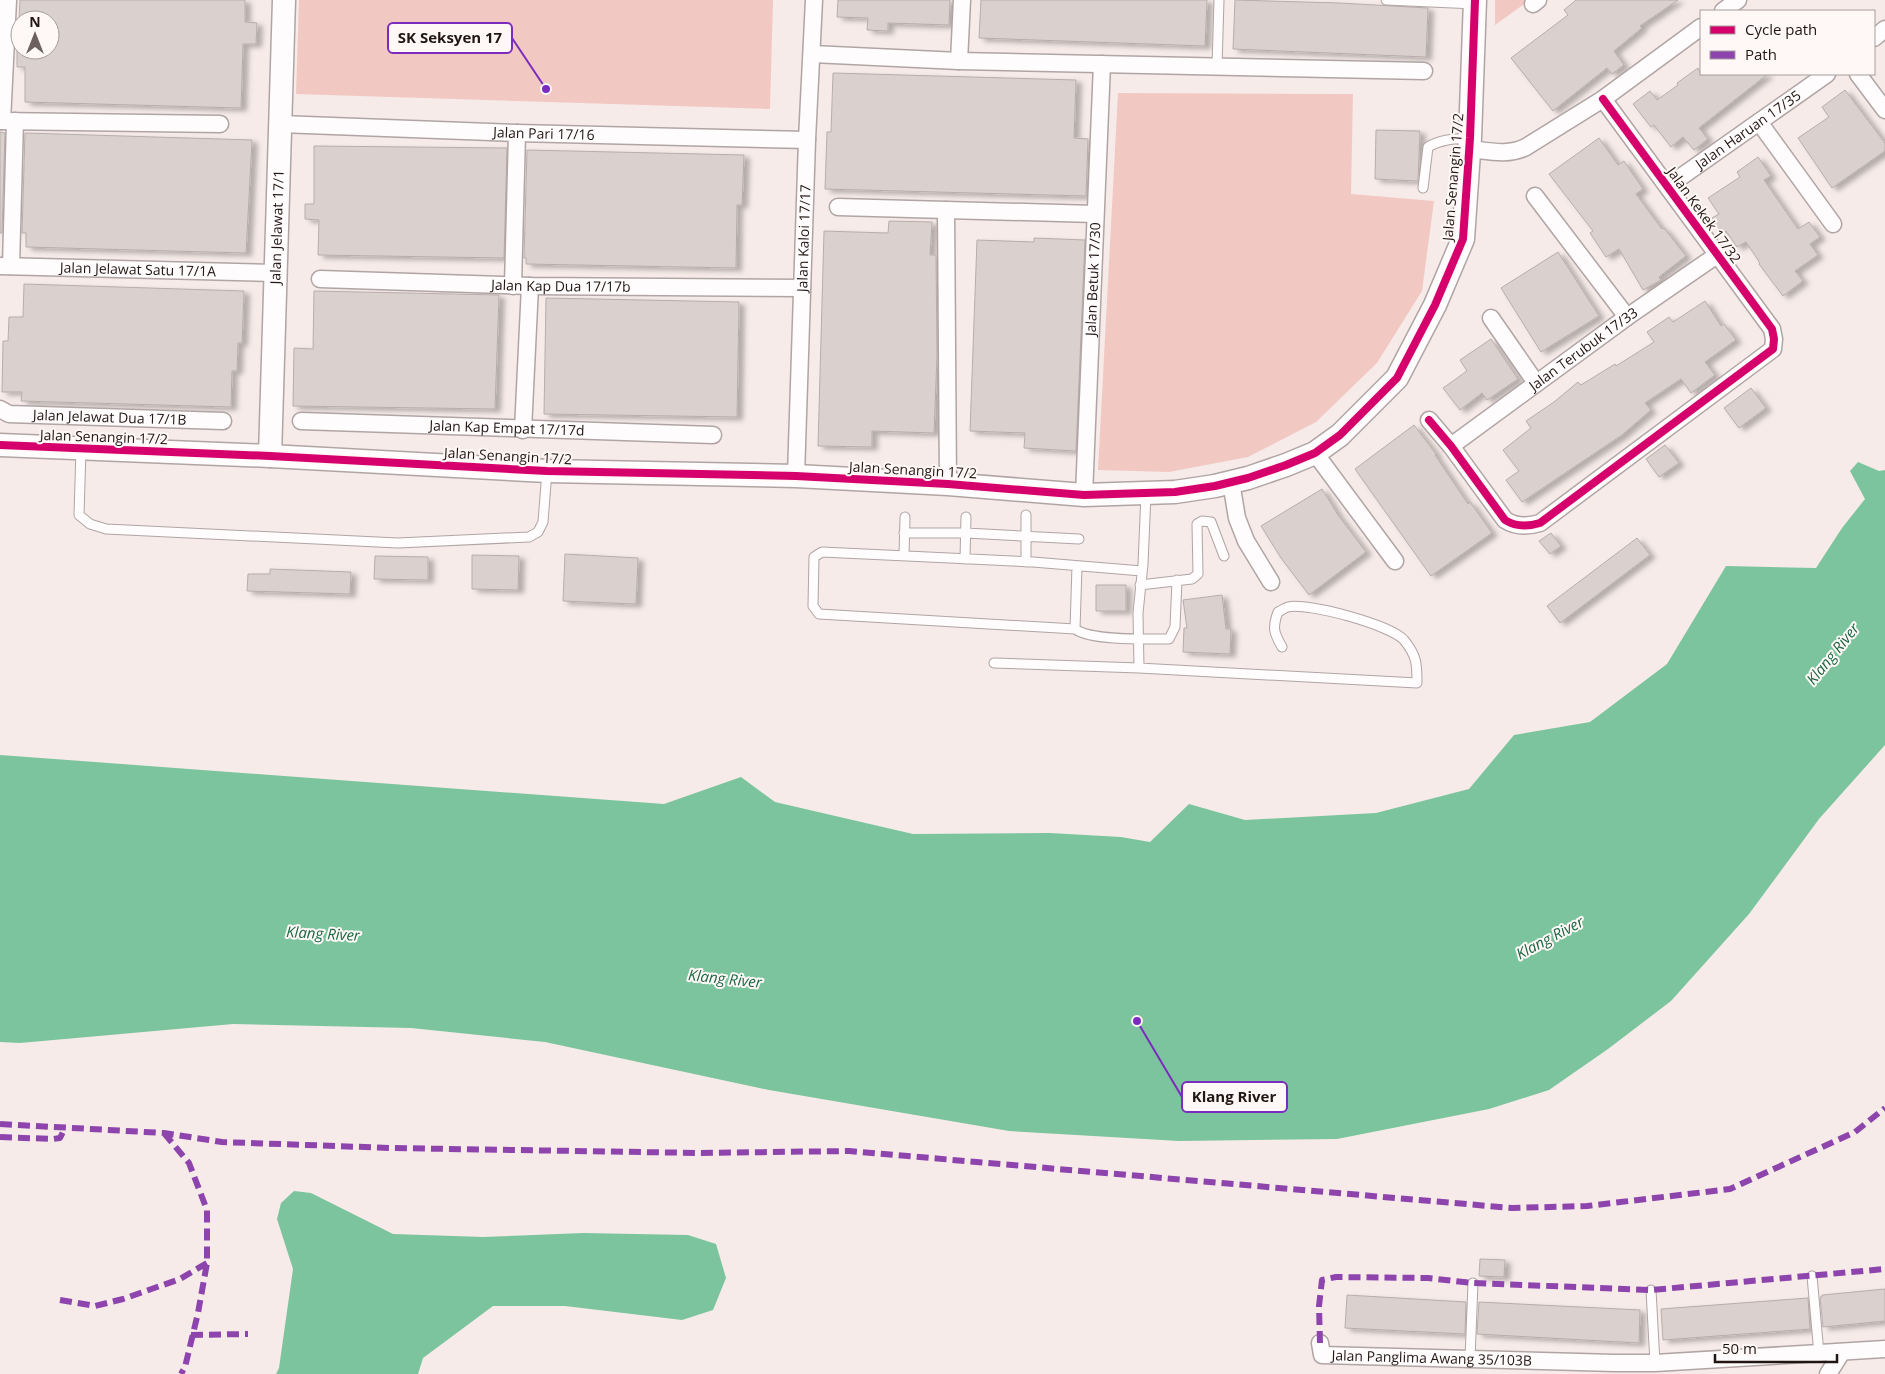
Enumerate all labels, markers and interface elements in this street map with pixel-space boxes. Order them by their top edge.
north arrow [10,10,60,60]
legend [1700,10,1875,75]
text: N [29,12,41,31]
text: Cycle path [1745,19,1817,39]
callout: SK Seksyen 17 [388,23,512,53]
text: SK Seksyen 17 [398,27,503,47]
text: Path [1745,44,1777,64]
street label: Jalan Haruan 17/35 [1690,85,1804,174]
street label: Jalan Senangin 17/2 [1437,112,1468,244]
street label: Jalan Pari 17/16 [491,122,595,144]
street label: Jalan Kekek 17/32 [1662,161,1746,267]
street label: Jalan Jelawat 17/1 [265,170,288,287]
street label: Jalan Kaloi 17/17 [792,184,815,294]
street label: Jalan Betuk 17/30 [1081,222,1104,338]
street label: Jalan Jelawat Satu 17/1A [58,257,216,280]
street label: Jalan Kap Dua 17/17b [489,275,631,296]
street label: Jalan Terubuk 17/33 [1523,303,1641,396]
street label: Jalan Jelawat Dua 17/1B [31,405,187,429]
street label: Jalan Kap Empat 17/17d [427,415,585,440]
street label: Jalan Senangin 17/2 [38,425,168,448]
street label: Jalan Senangin 17/2 [442,443,572,468]
street label: Jalan Senangin 17/2 [847,457,977,482]
water label: Klang River [1801,618,1864,688]
water label: Klang River [1512,910,1588,963]
water label: Klang River [286,921,361,945]
water label: Klang River [687,964,764,992]
callout: Klang River [1182,1082,1287,1112]
text: Klang River [1192,1086,1276,1106]
scale bar [1715,1332,1838,1364]
text: 50 m [1722,1338,1757,1358]
street label: Jalan Panglima Awang 35/103B [1329,1345,1532,1370]

